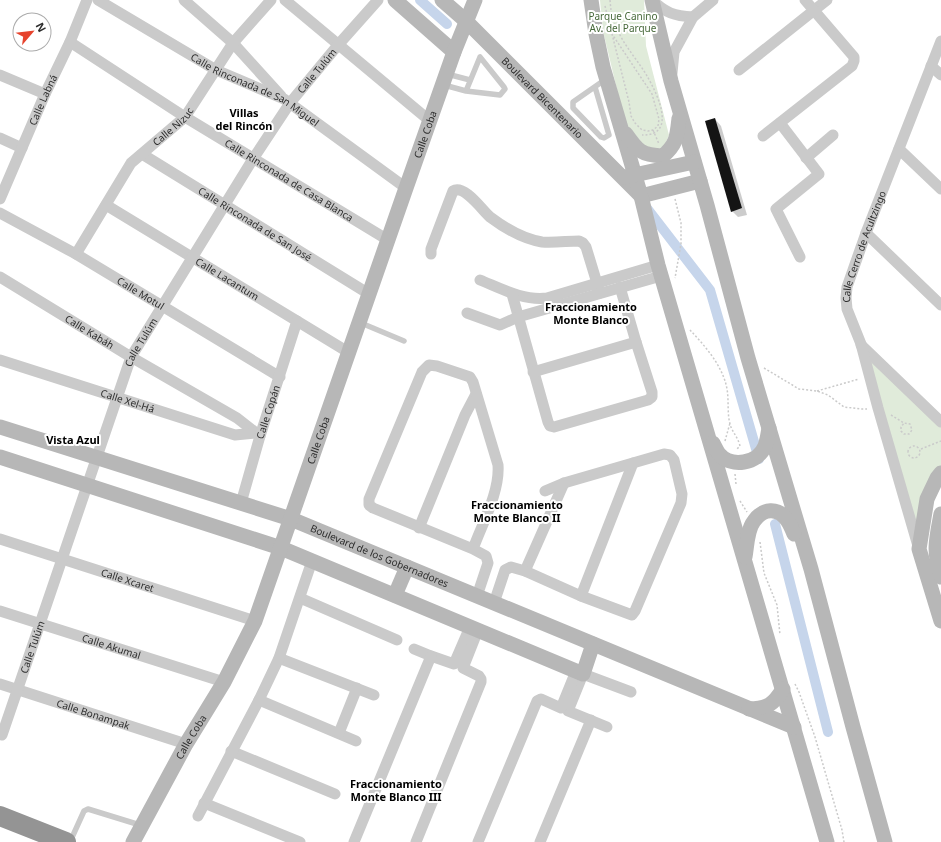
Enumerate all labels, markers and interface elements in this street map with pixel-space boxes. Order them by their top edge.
park label: Parque Canino Av. del Parque [588,9,658,35]
north arrow [12,12,52,52]
text: N [33,20,50,35]
street label: Calle Tulúm [294,45,340,96]
street label: Calle Rinconada de San Miguel [188,50,322,129]
street label: Boulevard Bicentenario [499,54,586,141]
street label: Calle Labná [25,72,60,127]
street label: Calle Nizuc [149,104,197,149]
district label: Villas del Rincón [215,105,273,133]
street label: Calle Coba [410,109,440,160]
street label: Calle Rinconada de Casa Blanca [222,136,356,224]
street label: Calle Rinconada de San José [196,183,315,264]
street label: Calle Cerro de Acultzingo [839,189,889,303]
street label: Calle Lacantum [193,254,262,303]
street label: Calle Motul [115,273,167,313]
district label: Fraccionamiento Monte Blanco [545,299,637,327]
street label: Calle Kabáh [62,311,117,352]
street label: Calle Tulúm [121,315,161,369]
street label: Calle Copán [253,383,283,441]
street label: Calle Xel-Há [99,386,156,416]
street label: Calle Coba [303,415,333,466]
district label: Vista Azul [46,432,100,447]
district label: Fraccionamiento Monte Blanco II [471,497,563,525]
street label: Boulevard de los Gobernadores [308,521,451,591]
street label: Calle Xcaret [99,565,156,595]
street label: Calle Tulúm [17,619,48,675]
street label: Calle Akumal [80,630,143,662]
street label: Calle Bonampak [55,696,132,733]
street label: Calle Coba [172,712,209,762]
district label: Fraccionamiento Monte Blanco III [350,776,442,804]

